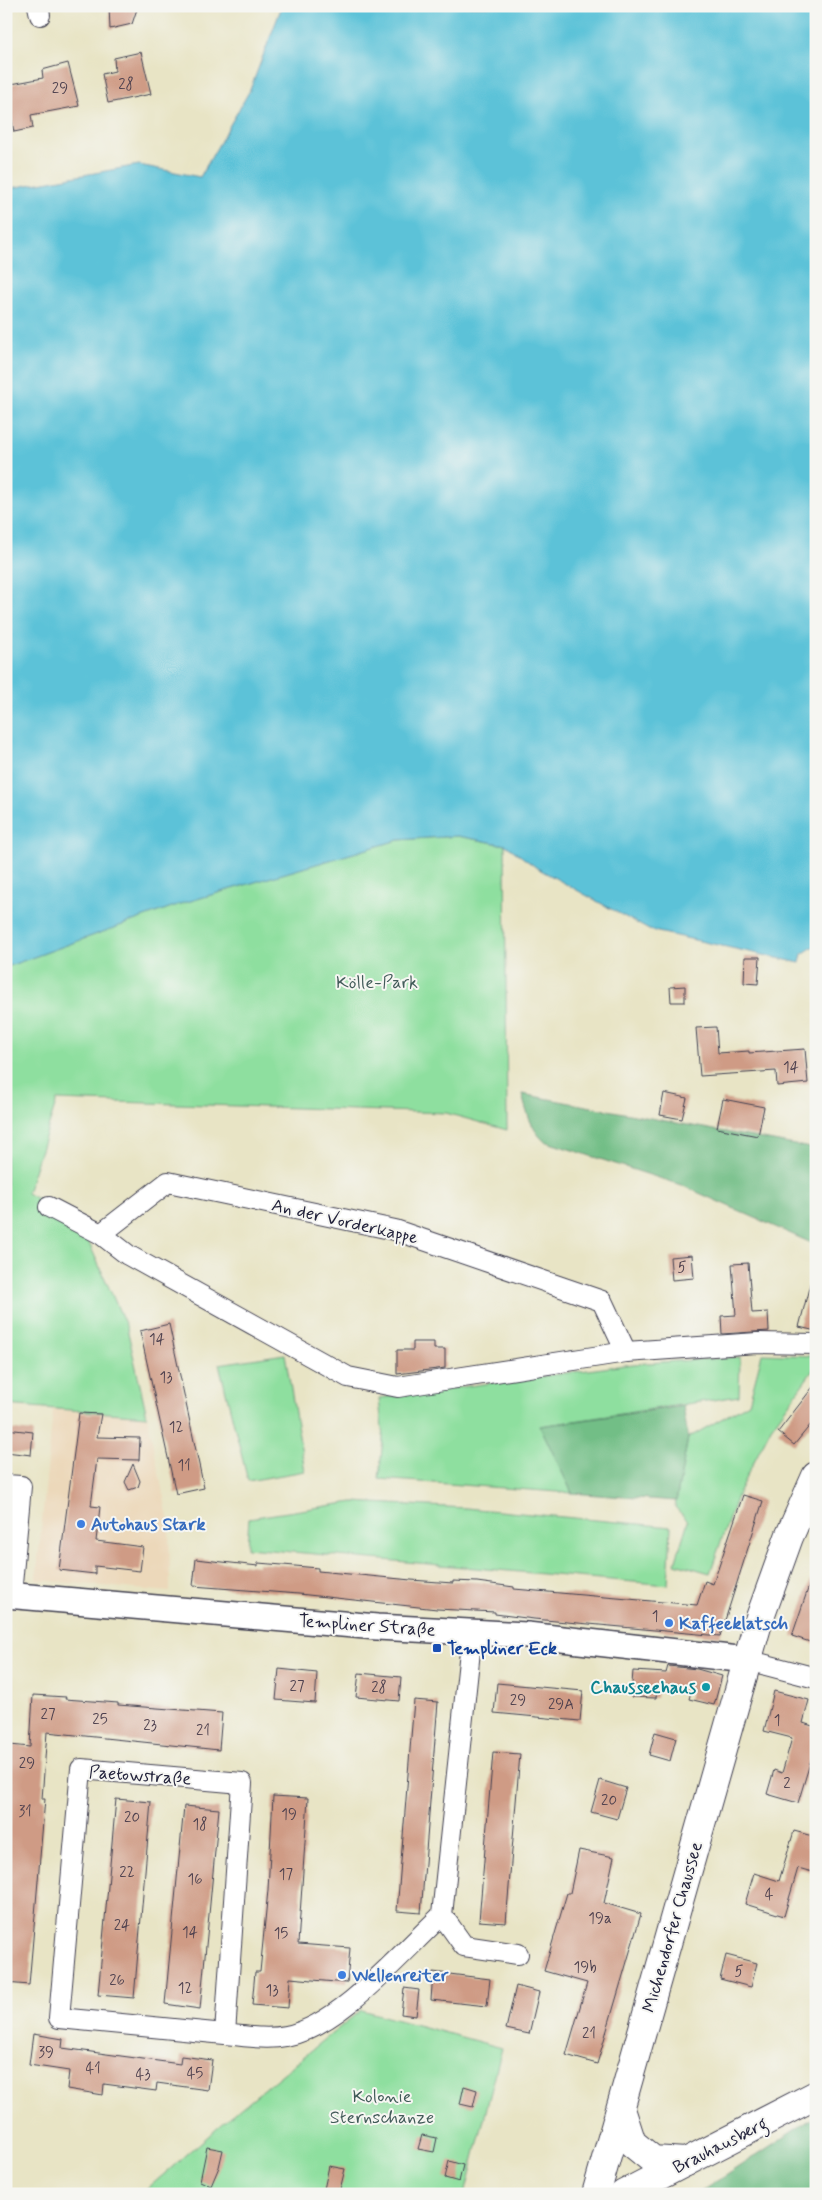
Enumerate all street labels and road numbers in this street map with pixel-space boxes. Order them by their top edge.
street label: An der Vorderkappe [269,1193,420,1251]
street label: Templiner Straße [298,1609,436,1643]
street label: Paetowstraße [88,1760,192,1792]
street label: Michendorfer Chaussee [637,1839,709,2015]
street label: Brauhausberg [669,2112,773,2182]

